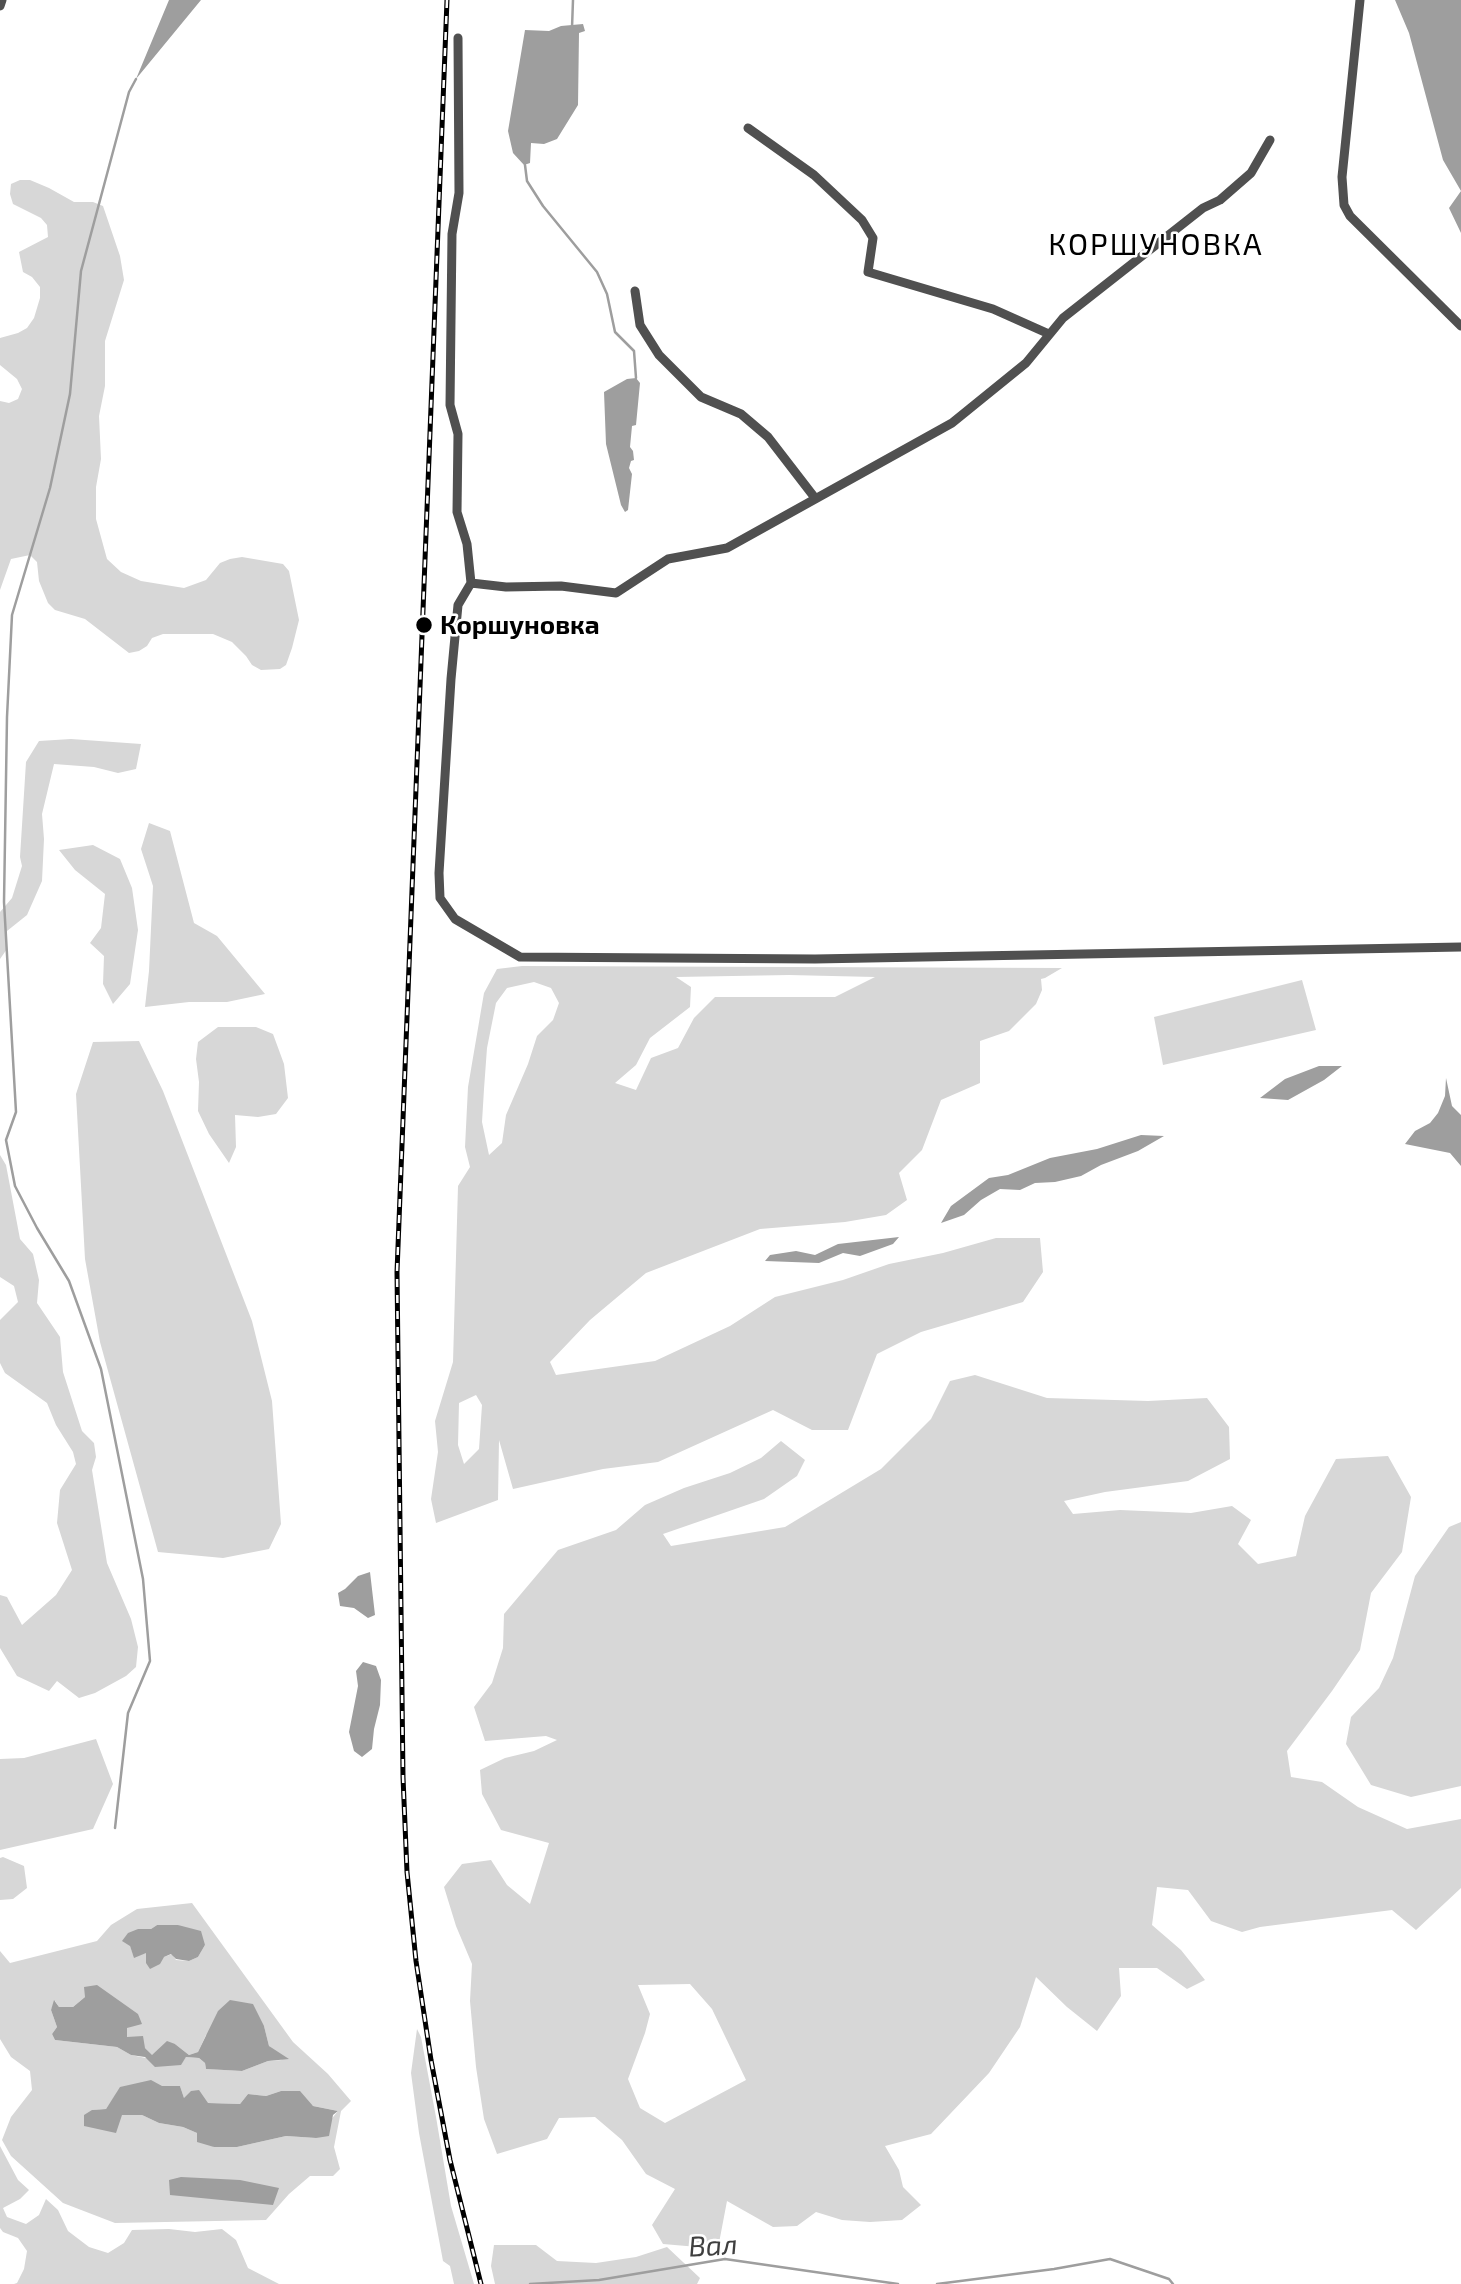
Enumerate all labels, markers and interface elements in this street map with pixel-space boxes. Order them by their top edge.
district label: КОРШУНОВКА [1049,227,1263,263]
place label: Коршуновка [440,609,600,641]
marker: Коршуновка [414,615,434,635]
water label: Вал [688,2228,738,2264]

